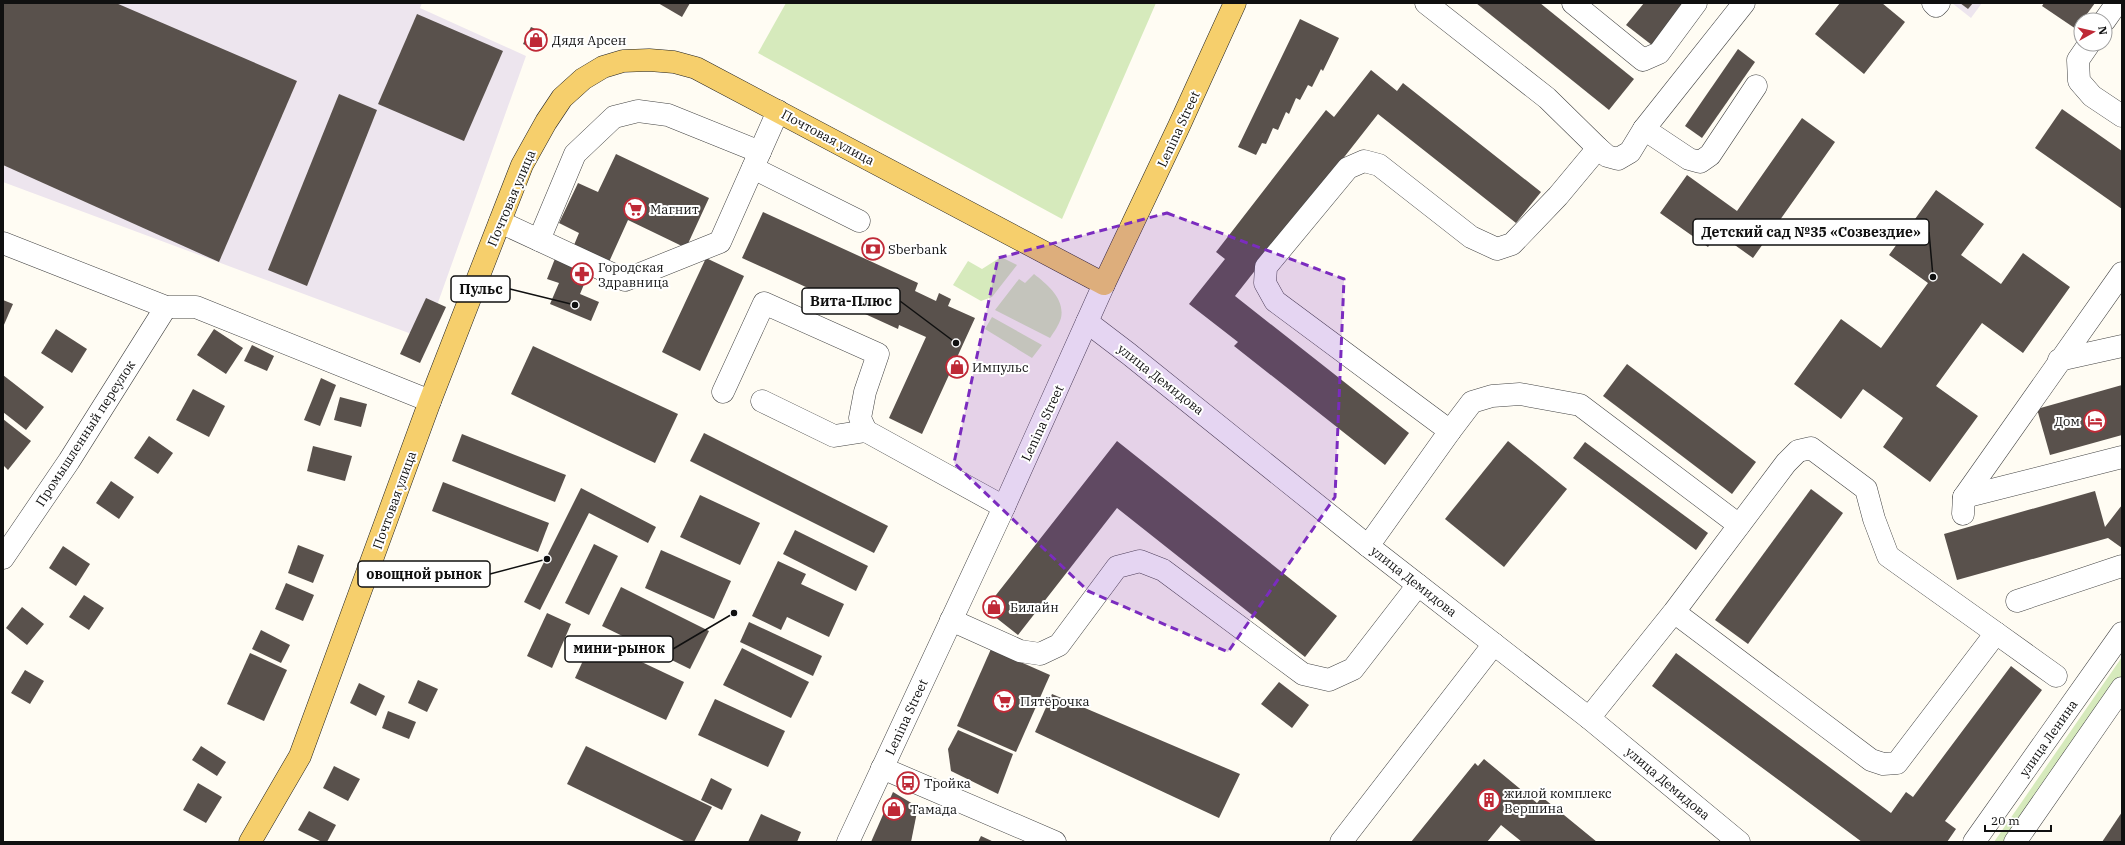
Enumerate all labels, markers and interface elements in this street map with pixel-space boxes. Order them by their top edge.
north arrow [2073,12,2113,52]
text: N [2095,25,2110,36]
shop icon: Дядя Арсен [523,27,549,53]
place label: Дядя Арсен [552,32,626,49]
street label: Lenina Street [1153,88,1204,170]
street label: Почтовая улица [778,106,877,169]
street label: Почтовая улица [483,147,539,249]
supermarket icon: Магнит [622,196,648,222]
place label: Магнит [650,201,699,218]
callout: Детский сад №35 «Созвездие» [1693,219,1929,245]
text: Детский сад №35 «Созвездие» [1701,223,1921,241]
bank icon: Sberbank [860,236,886,262]
place label: Sberbank [888,241,948,258]
place label: Городская Здравница [598,259,669,291]
pharmacy icon: Городская Здравница [569,261,595,287]
callout: Пульс [451,276,510,302]
text: Пульс [459,280,503,298]
callout: Вита-Плюс [802,288,900,314]
text: Вита-Плюс [810,292,892,310]
street label: улица Демидова [1114,340,1207,418]
shop icon: Импульс [944,354,970,380]
street label: Промышленный переулок [32,357,139,510]
place label: Импульс [972,359,1029,376]
street label: Lenina Street [1017,382,1068,464]
hotel icon: Дом [2082,408,2108,434]
place label: Дом [2054,413,2080,430]
street label: Почтовая улица [369,449,420,552]
street label: улица Демидова [1367,542,1460,620]
callout: овощной рынок [358,561,490,587]
text: овощной рынок [366,565,482,583]
shop icon: Билайн [981,594,1007,620]
place label: Билайн [1010,599,1059,616]
callout: мини-рынок [565,636,673,662]
text: мини-рынок [573,639,665,657]
street label: Lenina Street [881,676,932,758]
supermarket icon: Пятёрочка [991,688,1017,714]
place label: Пятёрочка [1020,693,1090,710]
street label: улица Ленина [2016,696,2081,780]
street label: улица Демидова [1622,743,1713,824]
bus stop icon: Тройка [895,770,921,796]
place label: Тройка [924,775,971,792]
place label: жилой комплекс Вершина [1504,785,1612,817]
building icon: жилой комплекс Вершина [1476,787,1502,813]
shop icon: Тамада [881,796,907,822]
place label: Тамада [910,801,957,818]
scale bar [1985,807,2051,833]
text: 20 m [1991,813,2020,828]

